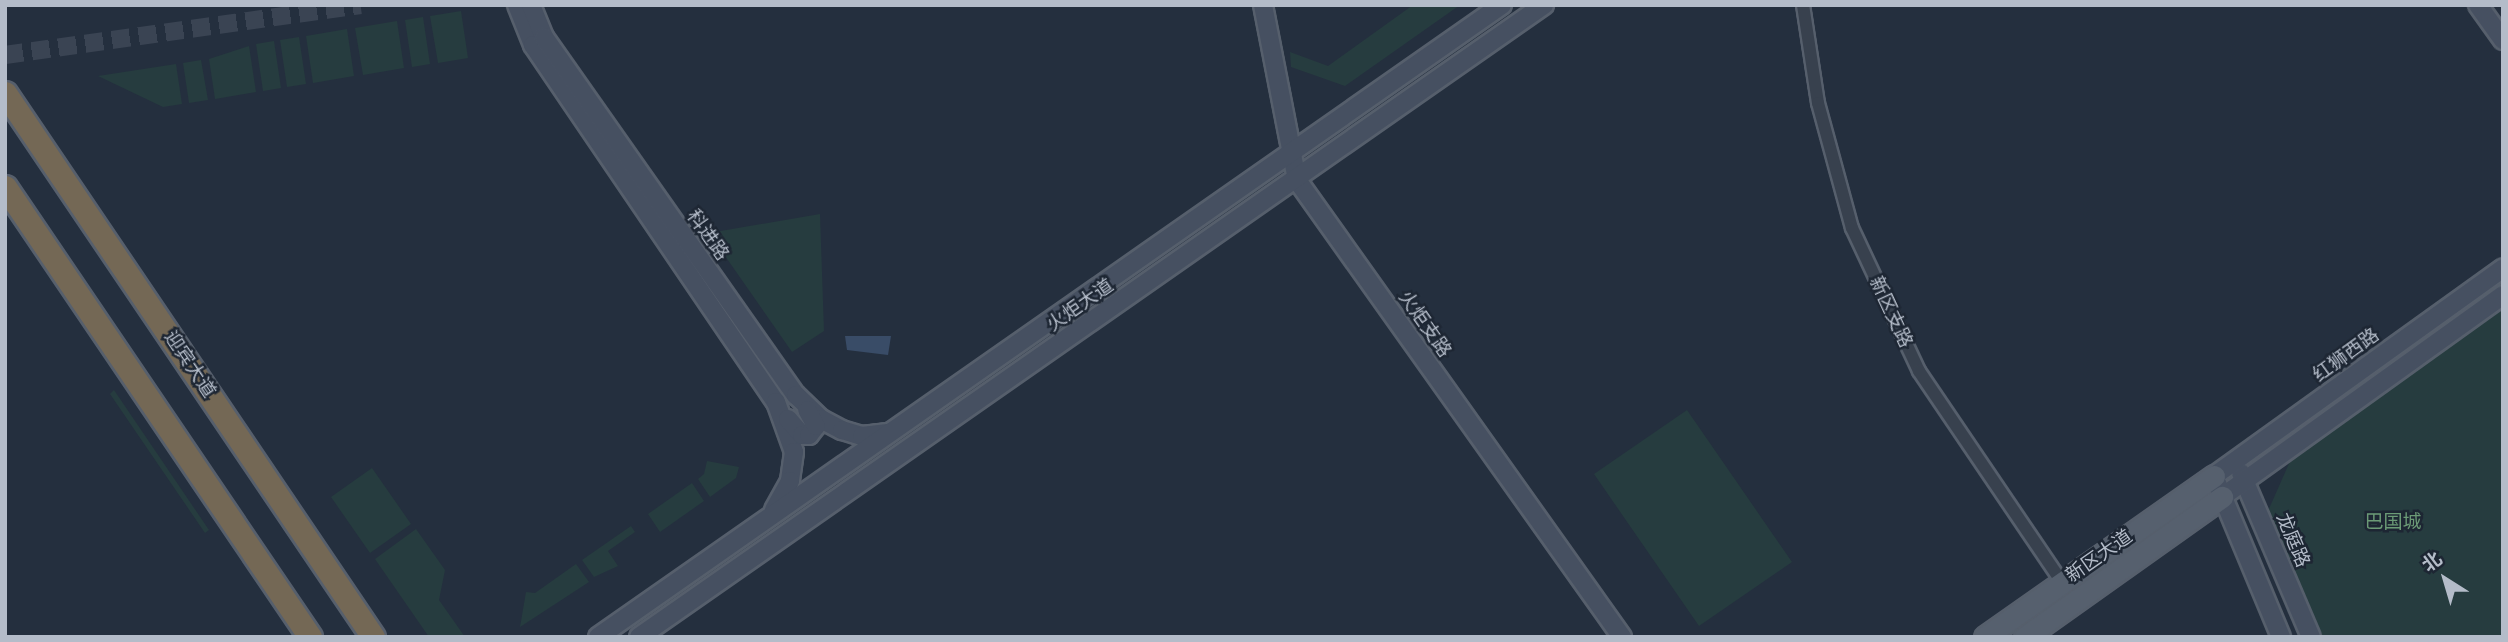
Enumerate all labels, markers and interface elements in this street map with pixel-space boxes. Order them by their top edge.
street label: 科进路 [682,205,734,265]
street label: 新区支路 [1865,273,1917,351]
street label: 火炬大道 [1042,274,1118,336]
street label: 火炬支路 [1394,286,1456,362]
street label: 红狮西路 [2309,323,2383,387]
street label: 迎宾大道 [159,326,221,402]
street label: 龙庭路 [2271,509,2315,571]
park label: 巴国城 [2365,511,2421,533]
street label: 新区大道 [2061,525,2137,587]
north arrow [2410,544,2480,614]
text: 北 [2418,547,2447,577]

